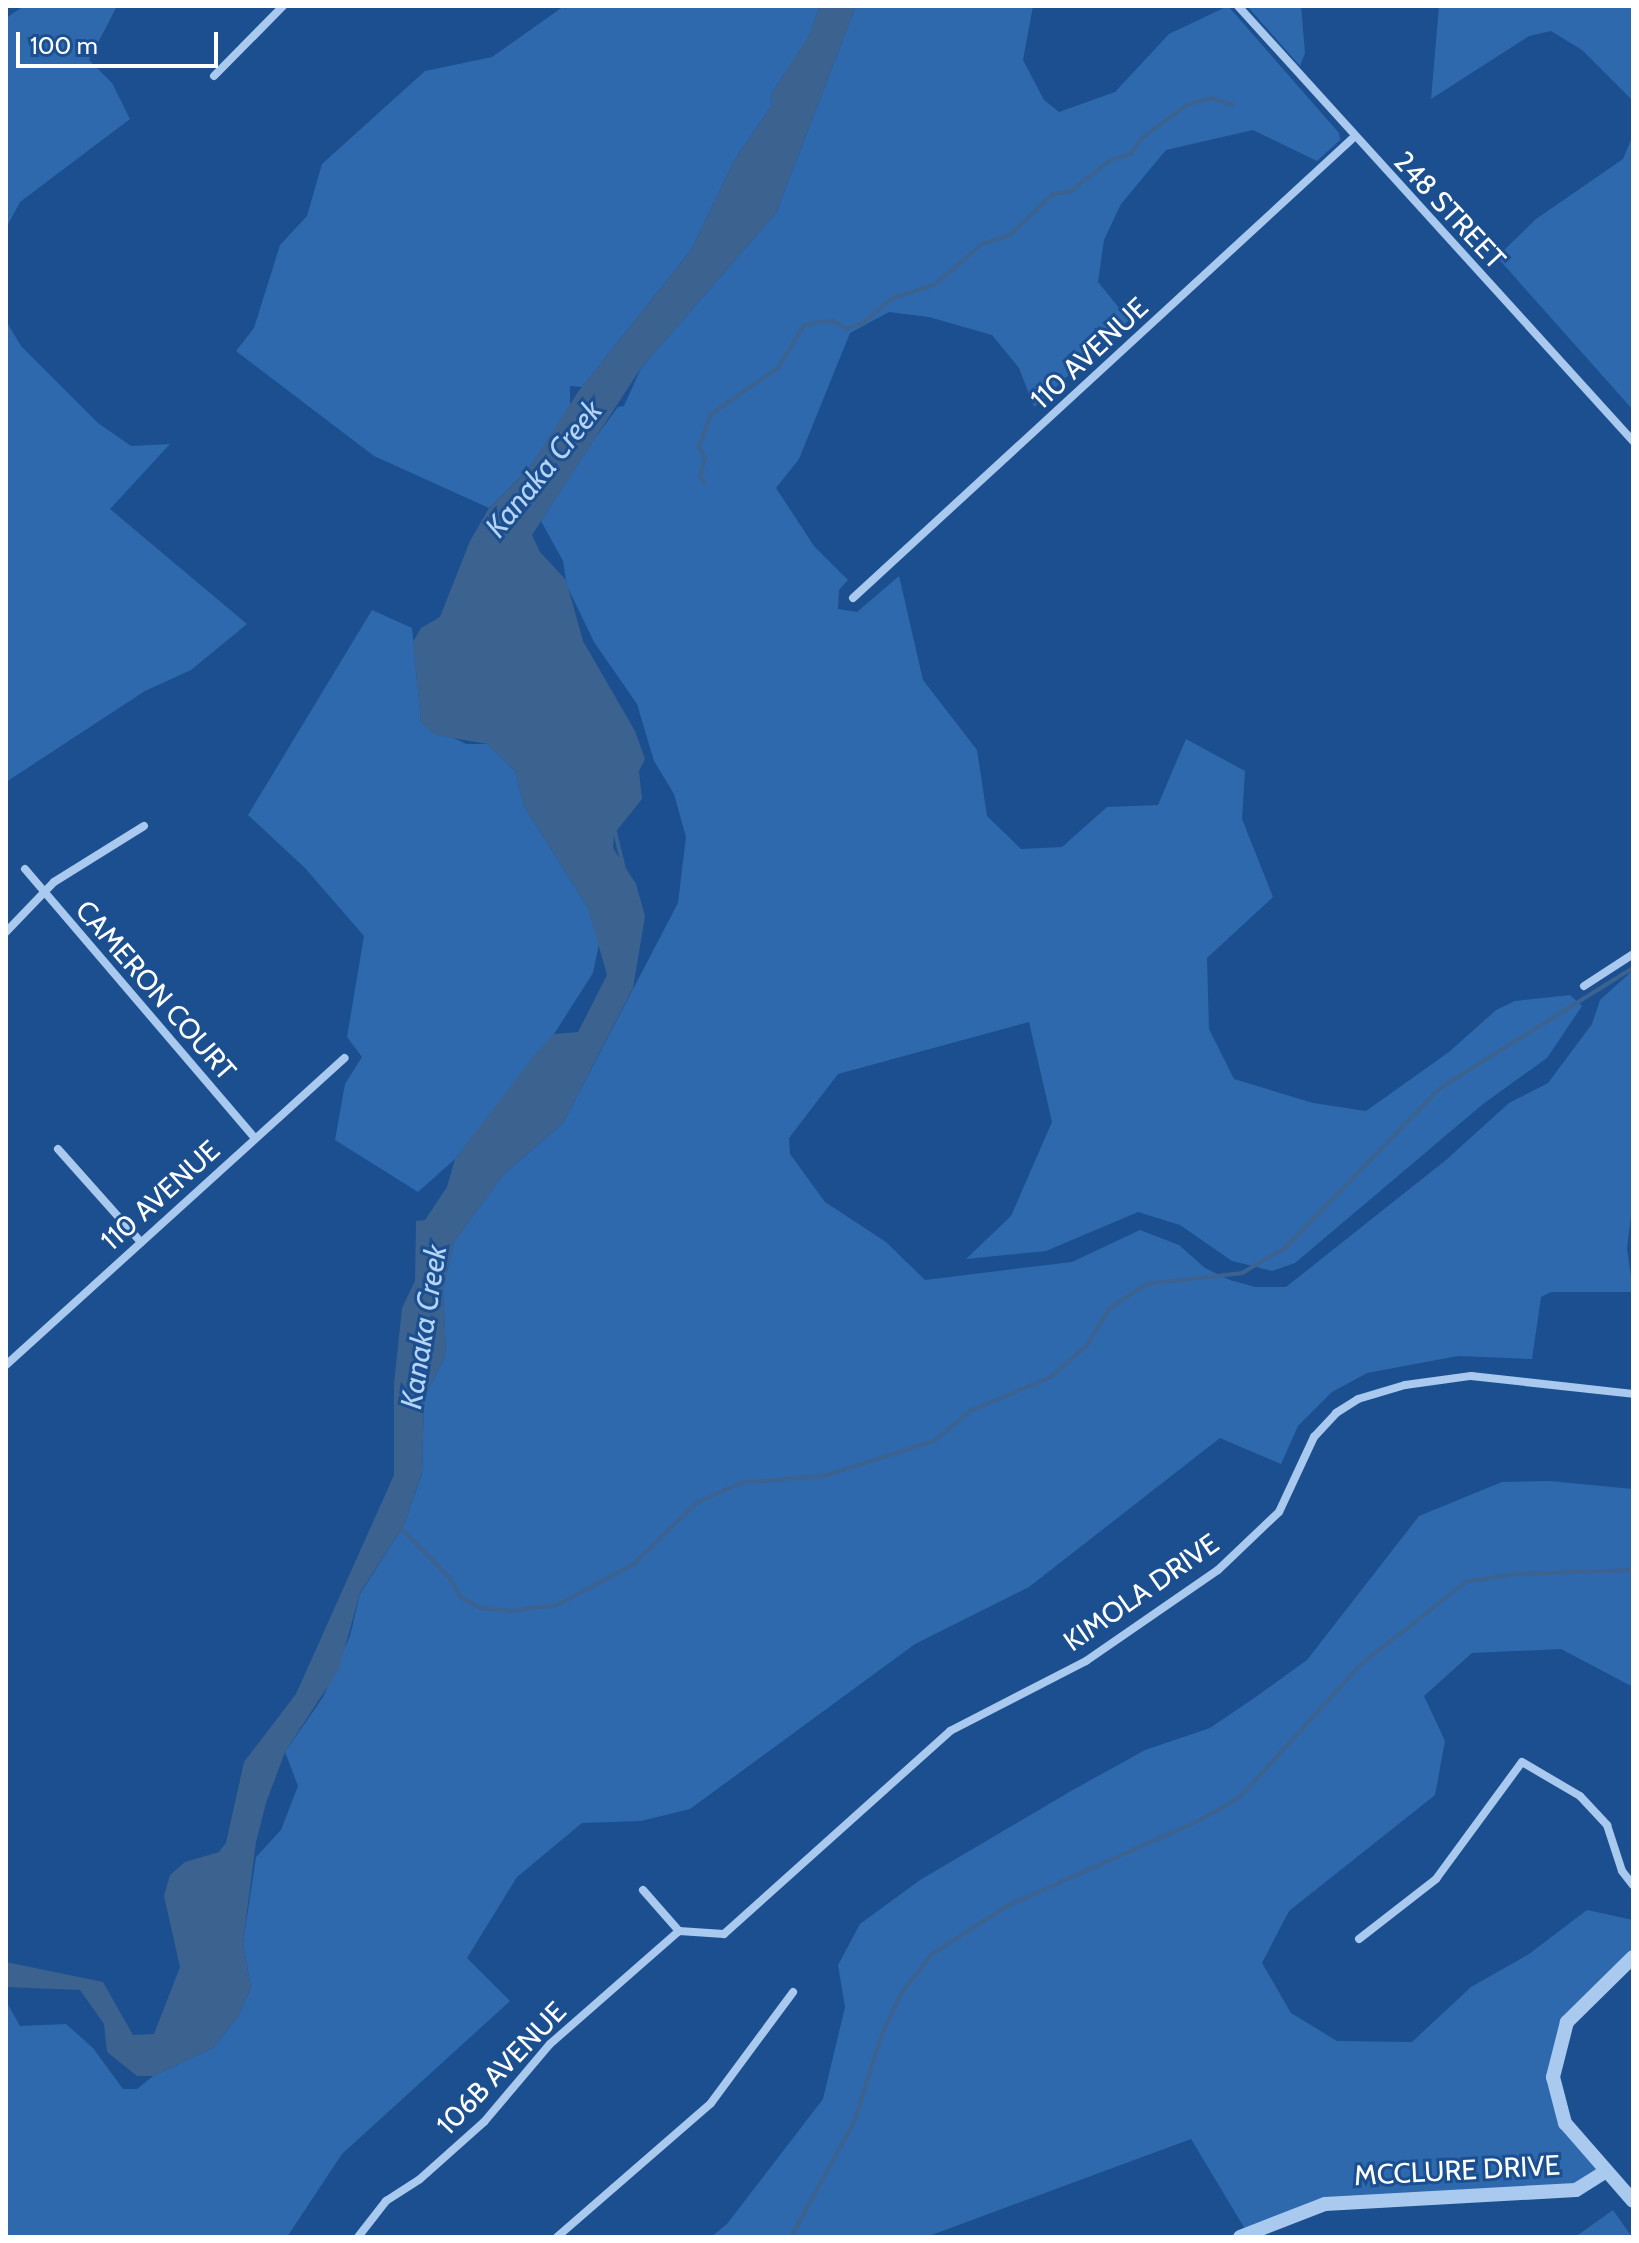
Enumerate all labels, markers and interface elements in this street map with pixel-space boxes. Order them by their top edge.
scale bar [20,16,222,66]
text: 100 m [30,31,98,60]
street label: 248 STREET [1387,144,1513,276]
street label: 110 AVENUE [1023,290,1155,416]
water label: Kanaka Creek [478,393,610,545]
street label: CAMERON COURT [69,893,243,1087]
street label: 110 AVENUE [94,1133,226,1257]
water label: Kanaka Creek [393,1242,455,1412]
street label: KIMOLA DRIVE [1057,1526,1225,1658]
street label: 106B AVENUE [429,1995,573,2141]
street label: MCCLURE DRIVE [1353,2148,1561,2192]

